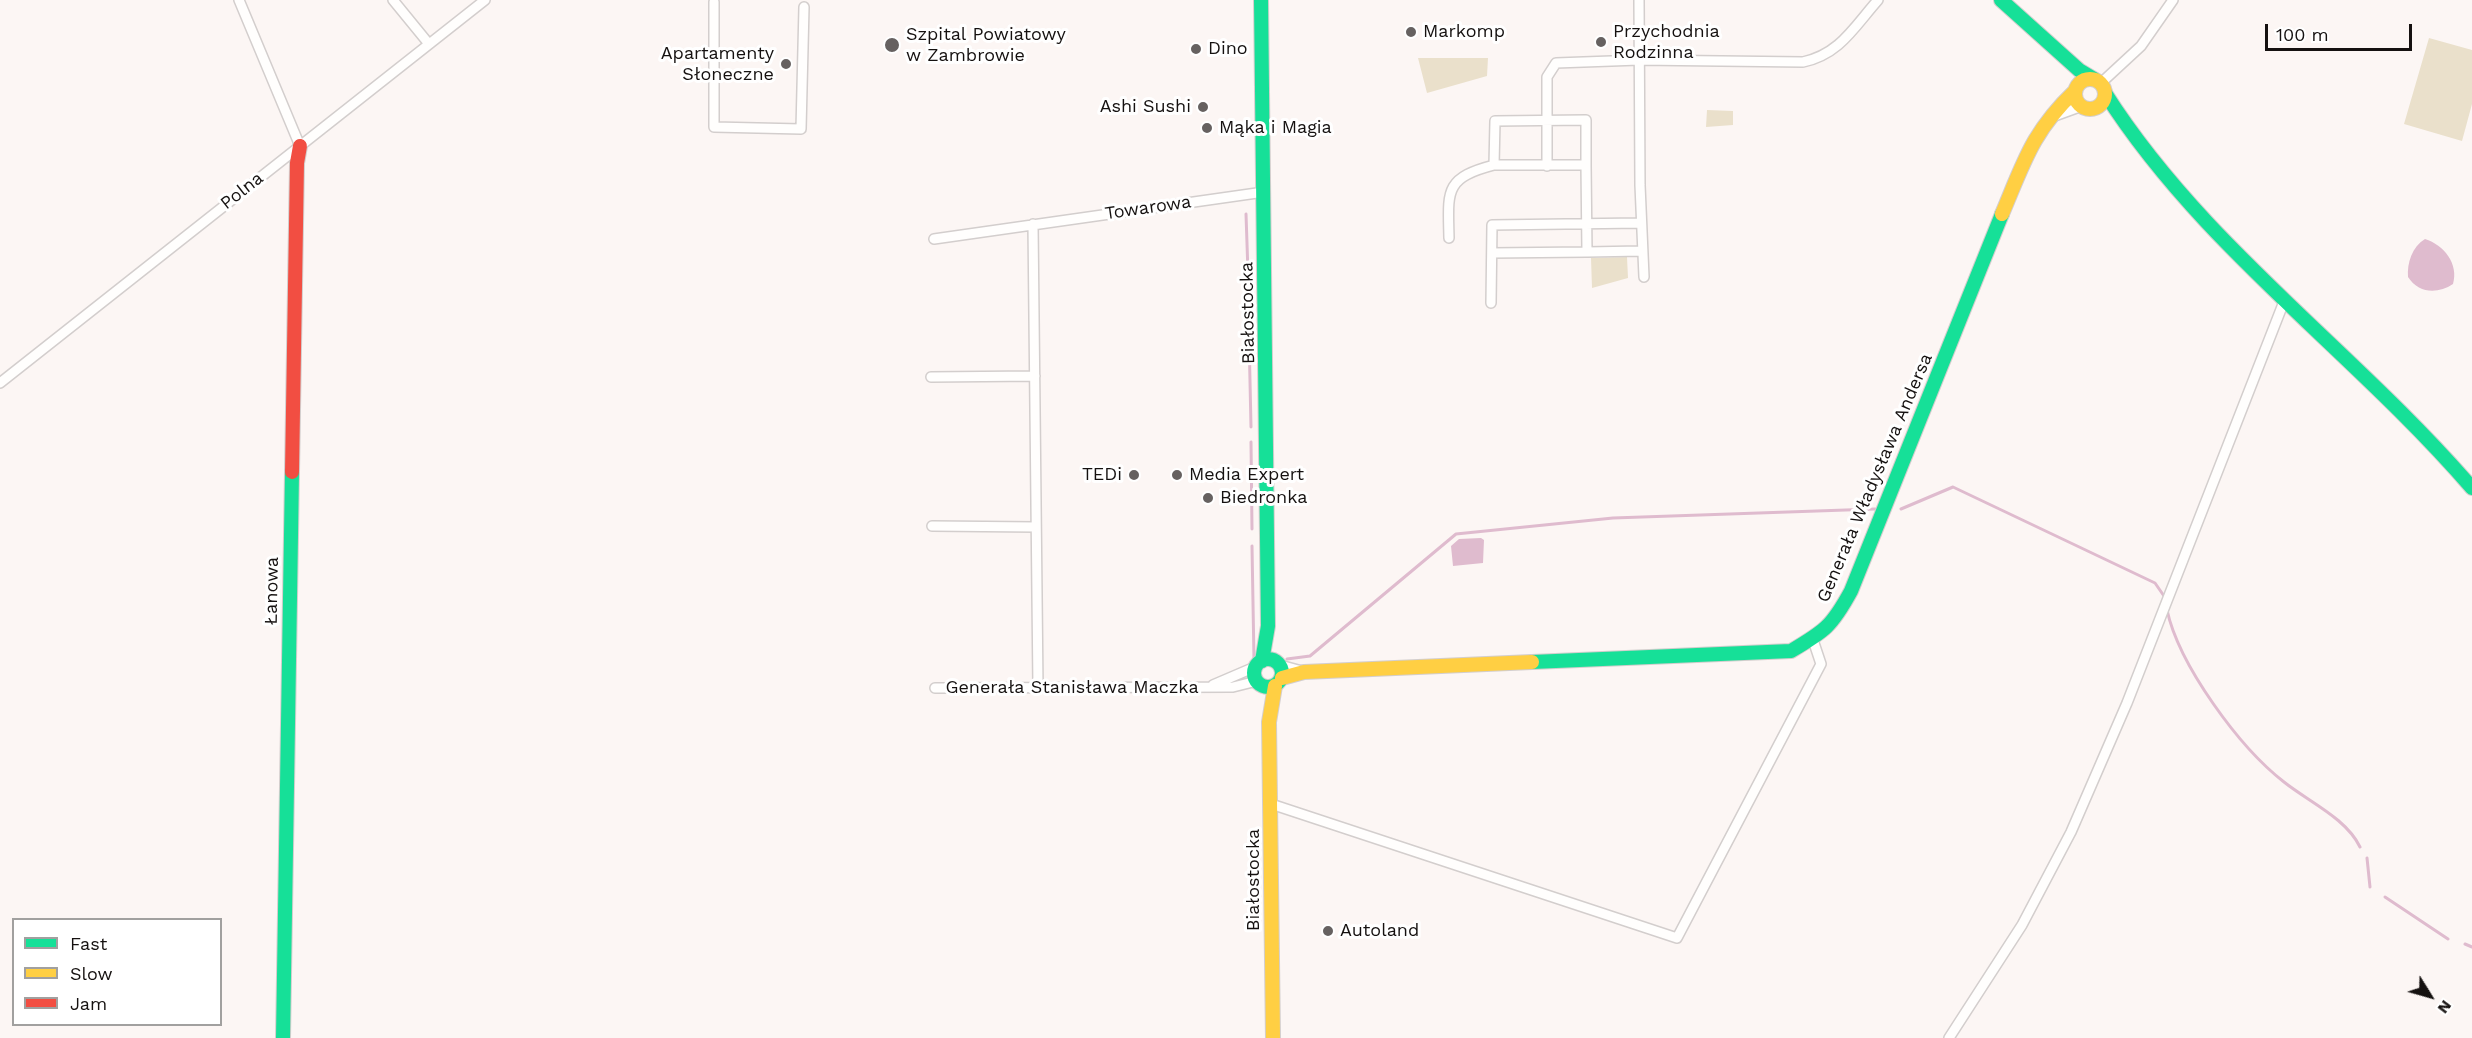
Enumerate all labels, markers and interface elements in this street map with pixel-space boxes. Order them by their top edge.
scale bar [2268,12,2415,50]
place label: Markomp [1423,21,1505,43]
place label: Przychodnia Rodzinna [1613,21,1720,63]
place label: Szpital Powiatowy w Zambrowie [906,24,1066,66]
text: 100 m [2276,24,2329,45]
marker: Markomp [1404,25,1418,39]
marker: Przychodnia Rodzinna [1594,35,1608,49]
marker: Szpital Powiatowy w Zambrowie [883,36,901,54]
place label: Dino [1208,38,1248,60]
marker: Dino [1189,42,1203,56]
place label: Apartamenty Słoneczne [661,43,774,86]
marker: Apartamenty Słoneczne [779,57,793,71]
place label: Ashi Sushi [1100,96,1191,118]
marker: Ashi Sushi [1196,100,1210,114]
place label: Mąka i Magia [1219,117,1332,139]
marker: Mąka i Magia [1200,121,1214,135]
street label: Polna [216,168,268,214]
street label: Towarowa [1103,191,1193,225]
street label: Białostocka [1236,262,1260,364]
street label: Generała Władysława Andersa [1813,350,1937,606]
place label: TEDi [1082,464,1122,486]
place label: Media Expert [1189,464,1304,486]
marker: TEDi [1127,468,1141,482]
marker: Media Expert [1170,468,1184,482]
place label: Biedronka [1220,487,1307,509]
marker: Biedronka [1201,491,1215,505]
street label: Łanowa [261,557,283,625]
street label: Generała Stanisława Maczka [945,677,1199,699]
street label: Białostocka [1243,829,1265,931]
legend [12,918,222,1026]
place label: Autoland [1340,920,1419,942]
marker: Autoland [1321,924,1335,938]
text: Fast [70,933,107,954]
text: Slow [70,963,113,984]
north arrow [2400,966,2460,1026]
text: Jam [70,993,107,1014]
text: N [2434,997,2456,1018]

